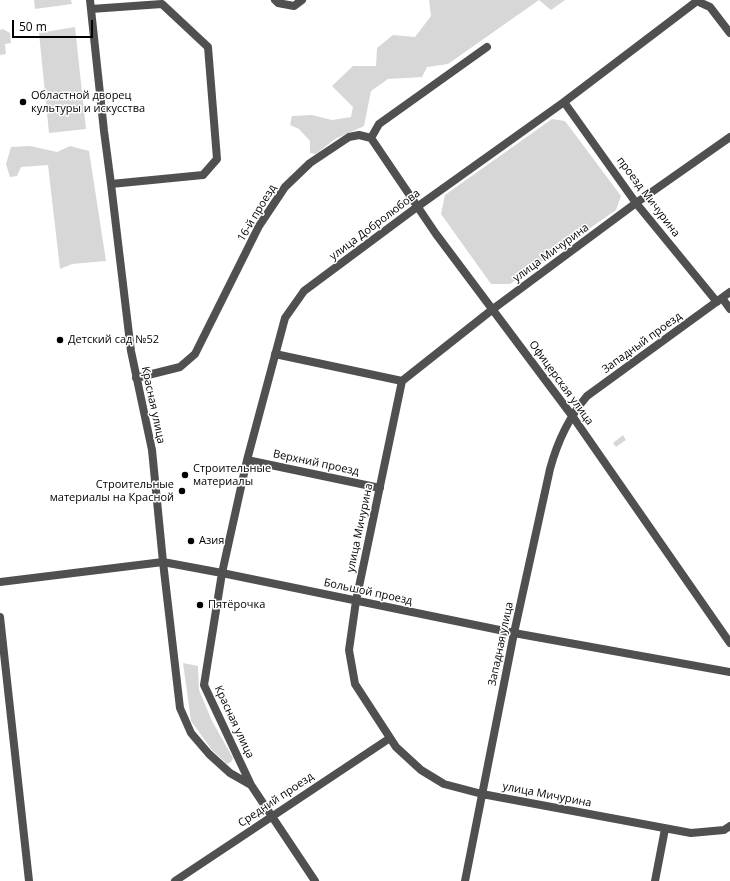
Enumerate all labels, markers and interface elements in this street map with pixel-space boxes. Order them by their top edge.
scale bar [14,12,95,38]
text: 50 m [19,18,47,35]
place label: Областной дворец культуры и искусства [31,89,145,115]
marker: Областной дворец культуры и искусства [18,97,28,107]
street label: проезд Мичурина [614,154,682,240]
street label: 16-й проезд [235,182,279,244]
street label: улица Добролюбова [327,187,423,263]
street label: улица Мичурина [511,221,591,285]
street label: Западный проезд [600,310,684,376]
place label: Детский сад №52 [68,333,159,347]
marker: Детский сад №52 [55,335,65,345]
street label: Офицерская улица [526,338,596,428]
street label: Красная улица [138,365,168,445]
street label: Верхний проезд [272,447,360,479]
place label: Строительные материалы [193,462,271,488]
marker: Строительные материалы [180,470,190,480]
place label: Строительные материалы на Красной [50,478,174,504]
street label: улица Мичурина [344,482,376,574]
marker: Строительные материалы на Красной [177,486,187,496]
place label: Азия [199,534,224,548]
marker: Азия [186,536,196,546]
street label: Большой проезд [322,576,414,608]
place label: Пятёрочка [208,598,265,612]
marker: Пятёрочка [195,600,205,610]
street label: Западная улица [486,601,516,687]
street label: Красная улица [211,684,257,760]
street label: Средний проезд [236,770,316,830]
street label: улица Мичурина [501,780,593,810]

